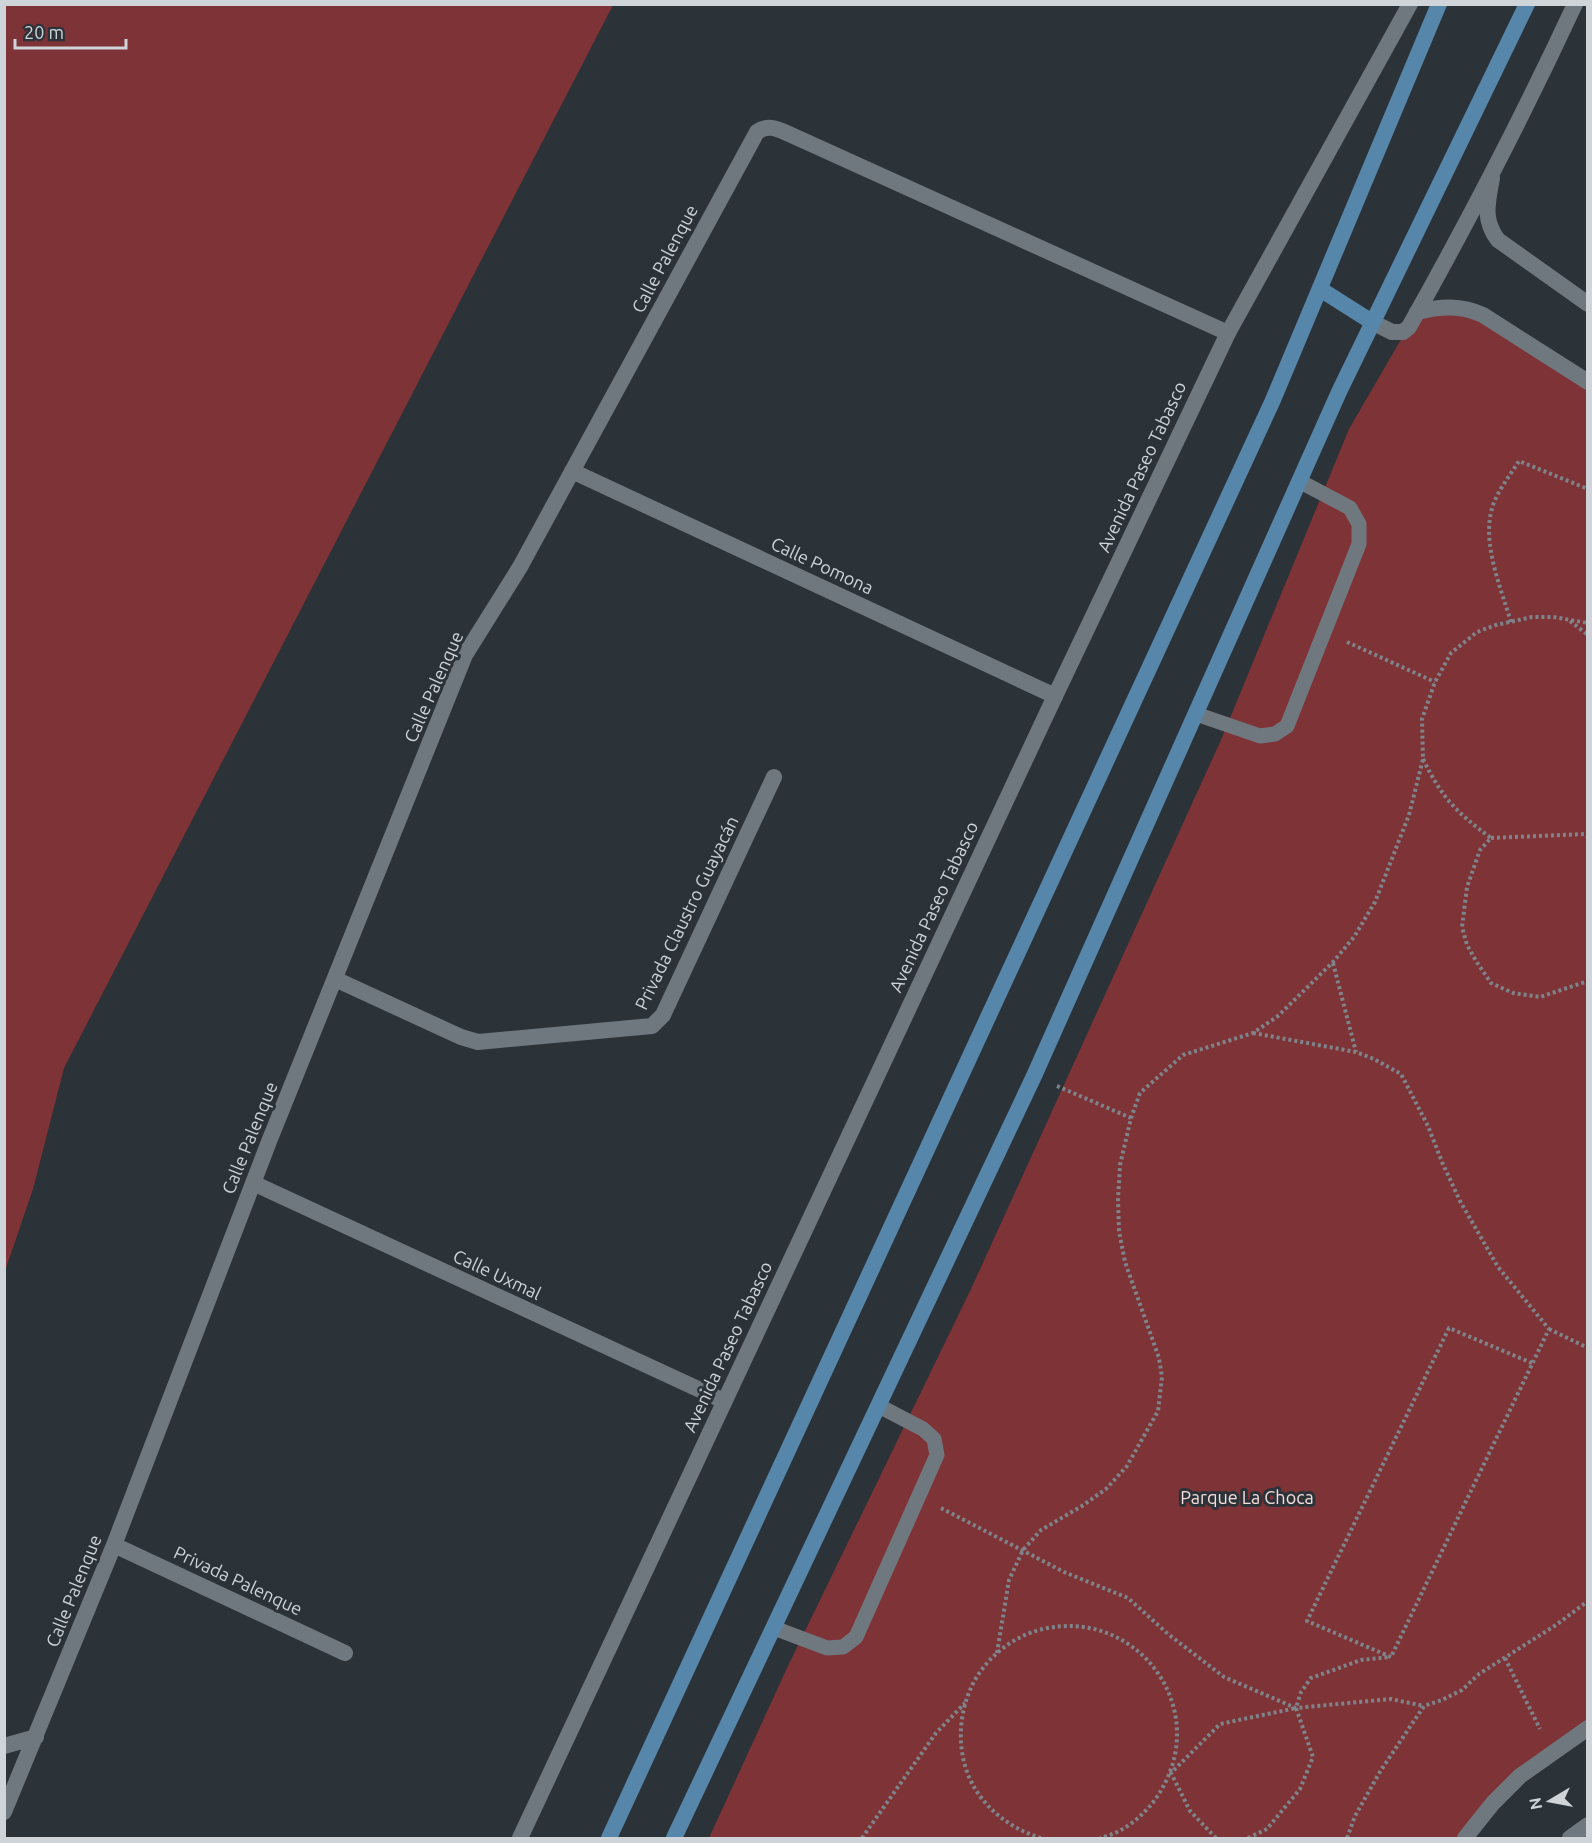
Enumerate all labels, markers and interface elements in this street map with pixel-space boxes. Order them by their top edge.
scale bar [15,12,126,50]
text: 20 m [24,22,64,42]
street label: Calle Palenque [627,201,701,316]
street label: Avenida Paseo Tabasco [1093,378,1189,555]
street label: Calle Pomona [768,533,877,598]
street label: Calle Palenque [400,628,466,745]
street label: Privada Claustro Guayacán [630,813,742,1013]
street label: Avenida Paseo Tabasco [885,818,981,995]
street label: Calle Palenque [217,1079,281,1197]
street label: Calle Uxmal [450,1245,545,1303]
street label: Avenida Paseo Tabasco [679,1258,775,1435]
park label: Parque La Choca [1180,1487,1314,1507]
street label: Calle Palenque [41,1532,105,1650]
street label: Privada Palenque [171,1542,306,1619]
north arrow [1520,1771,1580,1831]
text: N [1525,1796,1545,1811]

